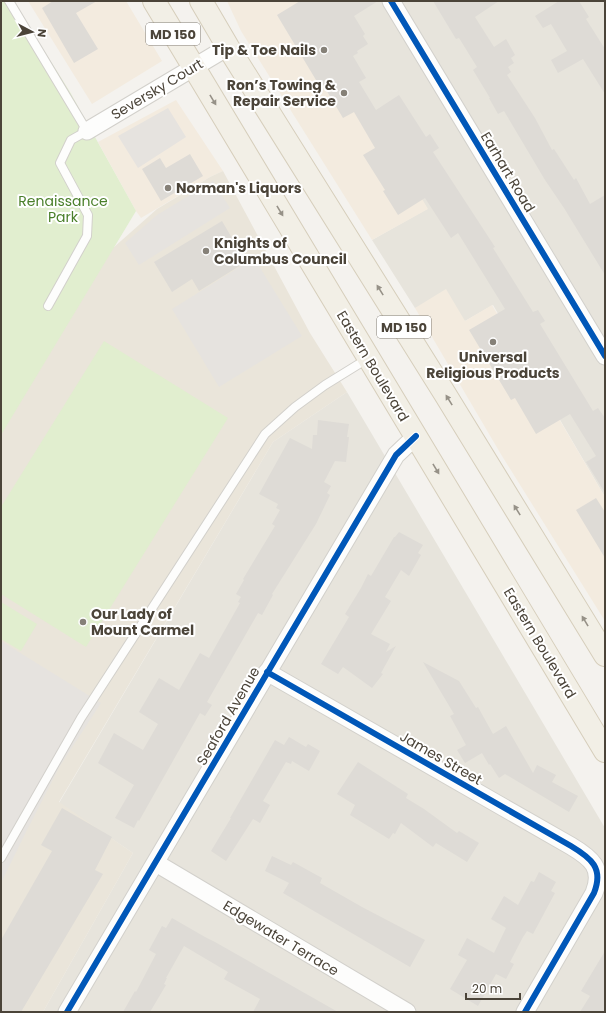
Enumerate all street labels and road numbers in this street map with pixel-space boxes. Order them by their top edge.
road number: MD 150 [146,23,200,45]
street label: Seversky Court [107,54,207,124]
street label: Earhart Road [476,128,540,216]
street label: Eastern Boulevard [332,307,414,425]
road number: MD 150 [377,316,431,338]
street label: Eastern Boulevard [499,584,581,702]
street label: Seaford Avenue [192,663,265,769]
street label: James Street [396,726,486,790]
street label: Edgewater Terrace [219,895,343,981]

